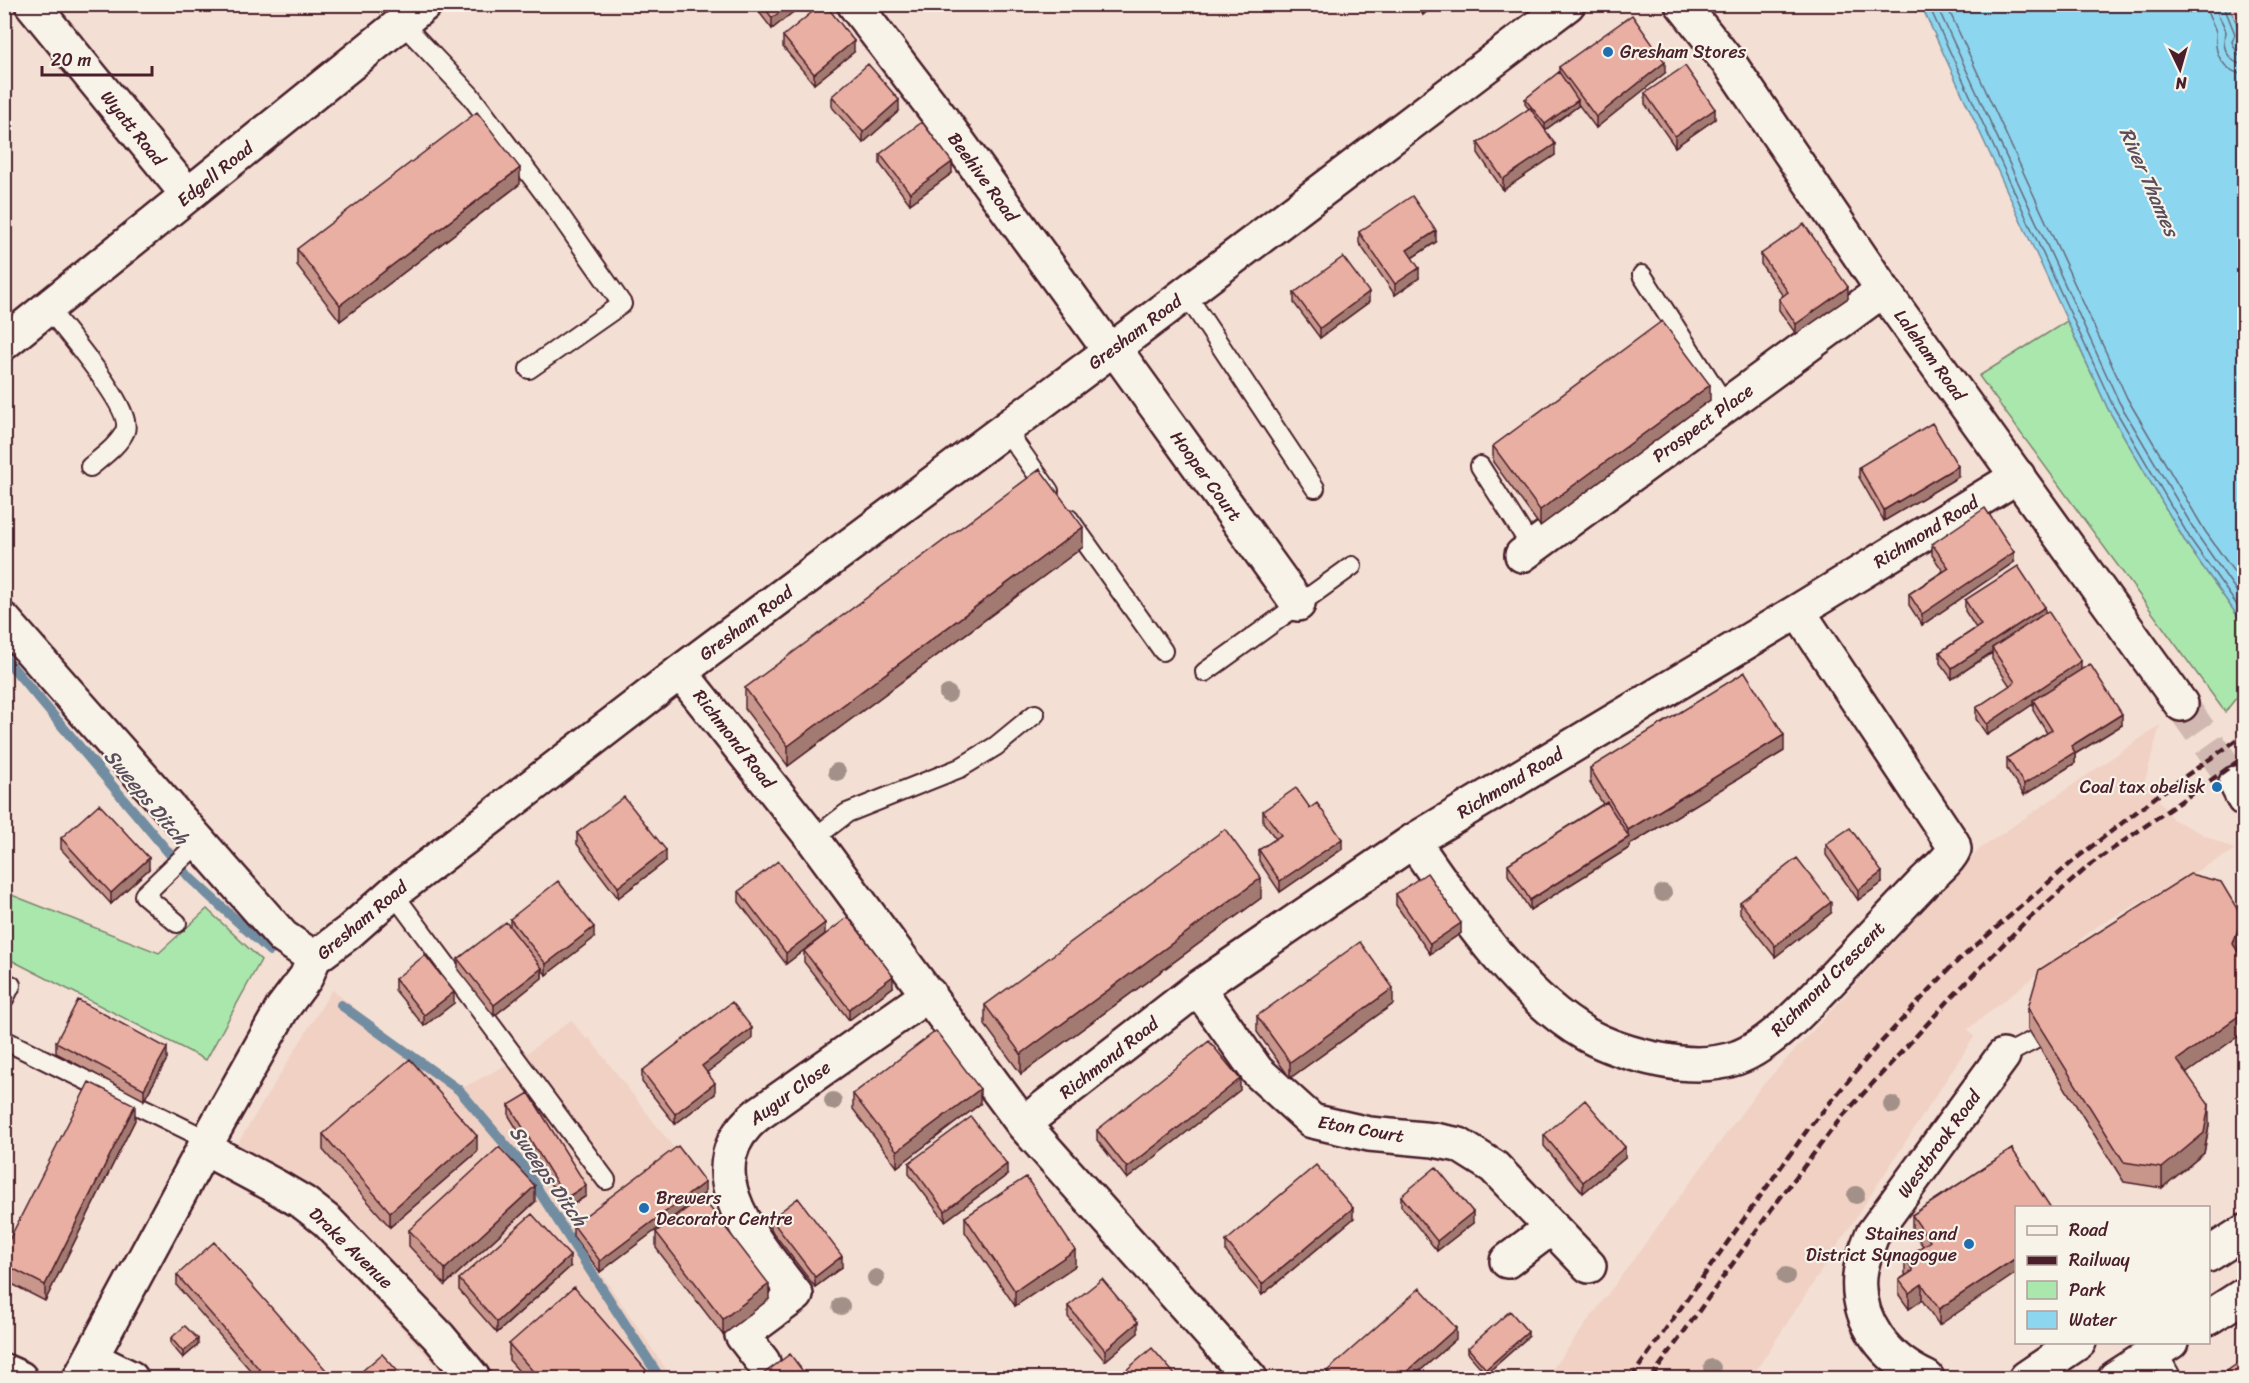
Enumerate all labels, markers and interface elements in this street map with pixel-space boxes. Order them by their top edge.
place label: Gresham Stores [1620,36,1747,68]
scale bar [42,39,152,77]
north arrow [2150,39,2210,99]
text: 20 m [51,44,91,76]
marker: Gresham Stores [1601,45,1615,59]
text: N [2174,68,2189,98]
street label: Wyatt Road [92,83,175,174]
water label: River Thames [2109,122,2190,245]
street label: Beehive Road [939,125,1028,230]
street label: Edgell Road [169,132,262,215]
street label: Gresham Road [1081,285,1190,378]
street label: Laleham Road [1886,302,1975,409]
street label: Prospect Place [1645,375,1761,471]
street label: Hooper Court [1162,423,1250,529]
street label: Richmond Road [1867,486,1986,577]
street label: Gresham Road [692,576,801,669]
street label: Richmond Road [685,682,784,797]
street label: Richmond Road [1451,738,1571,827]
water label: Sweeps Ditch [95,741,198,854]
place label: Coal tax obelisk [2080,771,2205,803]
marker: Coal tax obelisk [2210,780,2224,794]
street label: Gresham Road [309,871,416,968]
street label: Richmond Crescent [1763,914,1893,1044]
street label: Richmond Road [1052,1008,1167,1107]
street label: Augur Close [741,1052,838,1134]
street label: Westbrook Road [1889,1082,1990,1205]
street label: Eton Court [1316,1106,1407,1152]
water label: Sweeps Ditch [500,1118,597,1235]
place label: Brewers Decorator Centre [656,1182,793,1235]
street label: Drake Avenue [301,1199,401,1297]
marker: Brewers Decorator Centre [637,1201,651,1215]
legend [2015,1206,2210,1344]
text: Road [2069,1214,2109,1246]
place label: Staines and District Synagogue [1806,1218,1959,1271]
marker: Staines and District Synagogue [1962,1237,1976,1251]
text: Railway [2069,1244,2131,1276]
text: Park [2069,1274,2106,1306]
text: Water [2069,1304,2118,1336]

